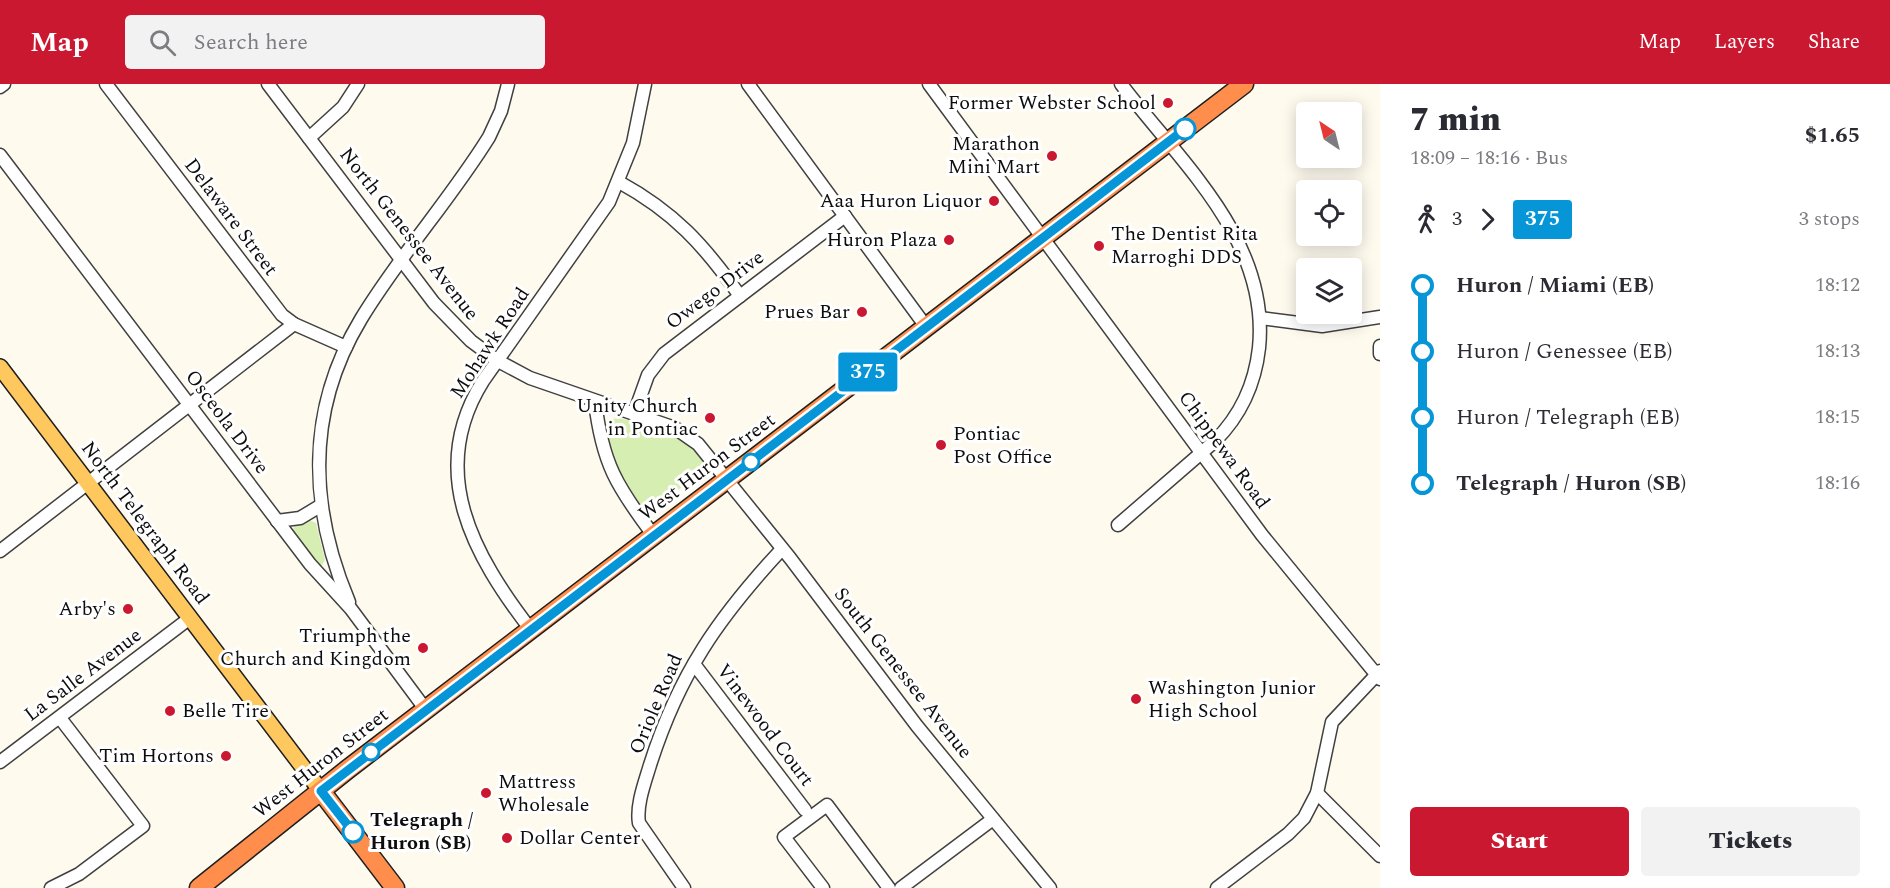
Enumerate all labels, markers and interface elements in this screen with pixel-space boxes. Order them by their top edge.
search box [125,15,545,69]
text: Map [30,21,89,64]
icon: search [146,26,179,59]
text: Search here [194,26,308,59]
text: Map [1639,26,1681,58]
text: Layers [1714,26,1775,58]
text: Share [1808,26,1860,58]
place label: Former Webster School [948,88,1156,118]
text: 7 min [1410,95,1501,145]
marker: Former Webster School [1161,96,1175,110]
north arrow [1296,102,1362,168]
map controls [1296,102,1362,324]
unlabelled marker [1174,118,1196,140]
text: $1.65 [1805,119,1860,152]
place label: Marathon Mini Mart [948,129,1040,182]
street label: North Genessee Avenue [332,141,486,327]
text: 18:09 – 18:16 · Bus [1410,143,1568,173]
marker: Marathon Mini Mart [1045,149,1059,163]
street label: Delaware Street [177,152,285,282]
button: locate [1296,180,1362,246]
place label: Aaa Huron Liquor [820,186,982,216]
marker: Aaa Huron Liquor [987,194,1001,208]
icon: walk [1410,203,1443,236]
icon: forward [1471,203,1504,236]
text: 375 [1525,203,1560,235]
text: 3 [1452,204,1462,234]
text: 3 stops [1799,204,1860,234]
place label: The Dentist Rita Marroghi DDS [1111,219,1258,272]
place label: Huron Plaza [827,225,937,255]
marker: Huron Plaza [942,233,956,247]
marker: The Dentist Rita Marroghi DDS [1092,239,1106,253]
street label: Owego Drive [659,243,771,337]
button: layers [1296,258,1362,324]
text: Huron / Miami (EB) [1456,269,1654,302]
text: 18:12 [1815,270,1860,300]
street label: Mohawk Road [443,281,537,405]
place label: Prues Bar [764,297,850,327]
marker: Prues Bar [855,305,869,319]
text: Huron / Genessee (EB) [1456,335,1672,368]
text: 18:13 [1815,336,1860,366]
line badge: 375 [834,352,902,392]
text: 375 [850,356,886,388]
street label: Osceola Drive [178,363,276,481]
street label: Chippewa Road [1171,385,1277,515]
place label: Unity Church in Pontiac [576,391,698,444]
text: Huron / Telegraph (EB) [1456,401,1680,434]
text: 18:15 [1815,402,1860,432]
street label: West Huron Street [632,405,782,529]
marker: Unity Church in Pontiac [703,411,717,425]
place label: Pontiac Post Office [953,419,1052,472]
street label: North Telegraph Road [73,435,217,611]
marker: Pontiac Post Office [934,438,948,452]
unlabelled marker [742,453,760,471]
text: Telegraph / Huron (SB) [1456,467,1686,500]
text: 18:16 [1815,468,1860,498]
street label: South Genessee Avenue [826,581,980,765]
place label: Arby's [59,594,116,624]
marker: Arby's [121,602,135,616]
street label: La Salle Avenue [18,621,148,729]
place label: Triumph the Church and Kingdom [220,621,411,674]
marker: Triumph the Church and Kingdom [416,641,430,655]
street label: Oriole Road [621,649,691,759]
street label: Vinewood Court [709,657,821,793]
place label: Washington Junior High School [1148,673,1316,726]
marker: Washington Junior High School [1129,692,1143,706]
place label: Belle Tire [182,696,269,726]
street label: West Huron Street [247,700,395,826]
marker: Belle Tire [163,704,177,718]
place label: Tim Hortons [99,741,214,771]
unlabelled marker [362,743,380,761]
marker: Tim Hortons [219,749,233,763]
place label: Mattress Wholesale [498,767,590,820]
marker: Mattress Wholesale [479,786,493,800]
place label: Telegraph / Huron (SB) [370,805,473,858]
button: Start [1410,807,1629,876]
button: Tickets [1641,807,1860,876]
marker: Telegraph / Huron (SB) [342,821,364,843]
place label: Dollar Center [519,823,640,853]
marker: Dollar Center [500,831,514,845]

